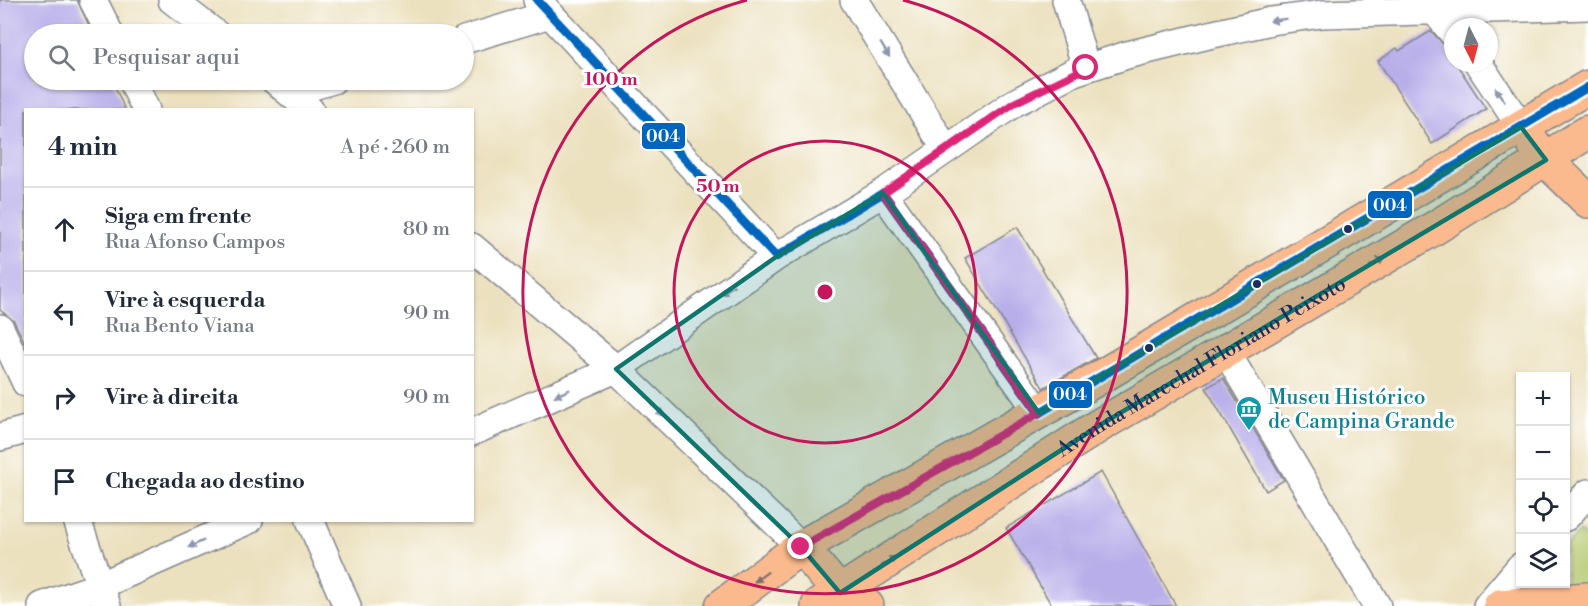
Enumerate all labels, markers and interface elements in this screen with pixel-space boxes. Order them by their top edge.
one-way arrow [1268,15,1287,24]
north arrow [1444,18,1498,72]
search box [24,24,474,90]
icon: search [45,41,78,74]
one-way arrow [880,42,891,58]
text: Pesquisar aqui [93,44,240,71]
route start [1072,54,1098,80]
text: 100 m [584,68,638,91]
one-way arrow [1494,87,1506,103]
line badge: 004 [641,122,686,150]
text: 004 [646,127,680,147]
text: 4 min [48,131,118,163]
text: A pé · 260 m [341,135,450,160]
text: 50 m [696,175,740,198]
line badge: 004 [1367,190,1413,219]
text: 004 [1373,196,1407,216]
text: Siga em frente [105,203,252,230]
icon: ahead [48,213,81,246]
text: 80 m [403,217,450,242]
unlabelled marker [1342,223,1354,235]
text: Rua Afonso Campos [105,230,285,255]
one-way arrow [1369,256,1385,267]
street label: Avenida Marechal Floriano Peixoto [1051,271,1351,464]
unlabelled marker [1251,278,1263,290]
centre of rings [815,282,835,302]
one-way arrow [720,284,736,296]
text: Vire à esquerda [105,287,265,314]
icon: left [48,297,81,330]
text: 90 m [403,301,450,326]
text: Rua Bento Viana [105,314,255,339]
unlabelled marker [1143,342,1155,354]
map controls [1516,372,1570,588]
button: + [1516,372,1570,426]
line badge: 004 [1048,380,1093,409]
icon: right [48,381,81,414]
text: Vire à direita [105,384,239,411]
text: 90 m [403,385,450,410]
text: 004 [1053,385,1087,405]
place label: Museu Histórico de Campina Grande [1268,385,1455,435]
one-way arrow [554,388,571,397]
museum icon: Museu Histórico de Campina Grande [1234,394,1264,432]
one-way arrow [651,402,665,416]
button: − [1516,426,1570,480]
icon: arrive [48,465,81,498]
text: Chegada ao destino [105,468,305,495]
button: locate [1516,480,1570,534]
route end [787,533,813,559]
button: layers [1516,534,1570,588]
one-way arrow [186,539,204,549]
one-way arrow [880,555,896,567]
one-way arrow [754,570,769,582]

